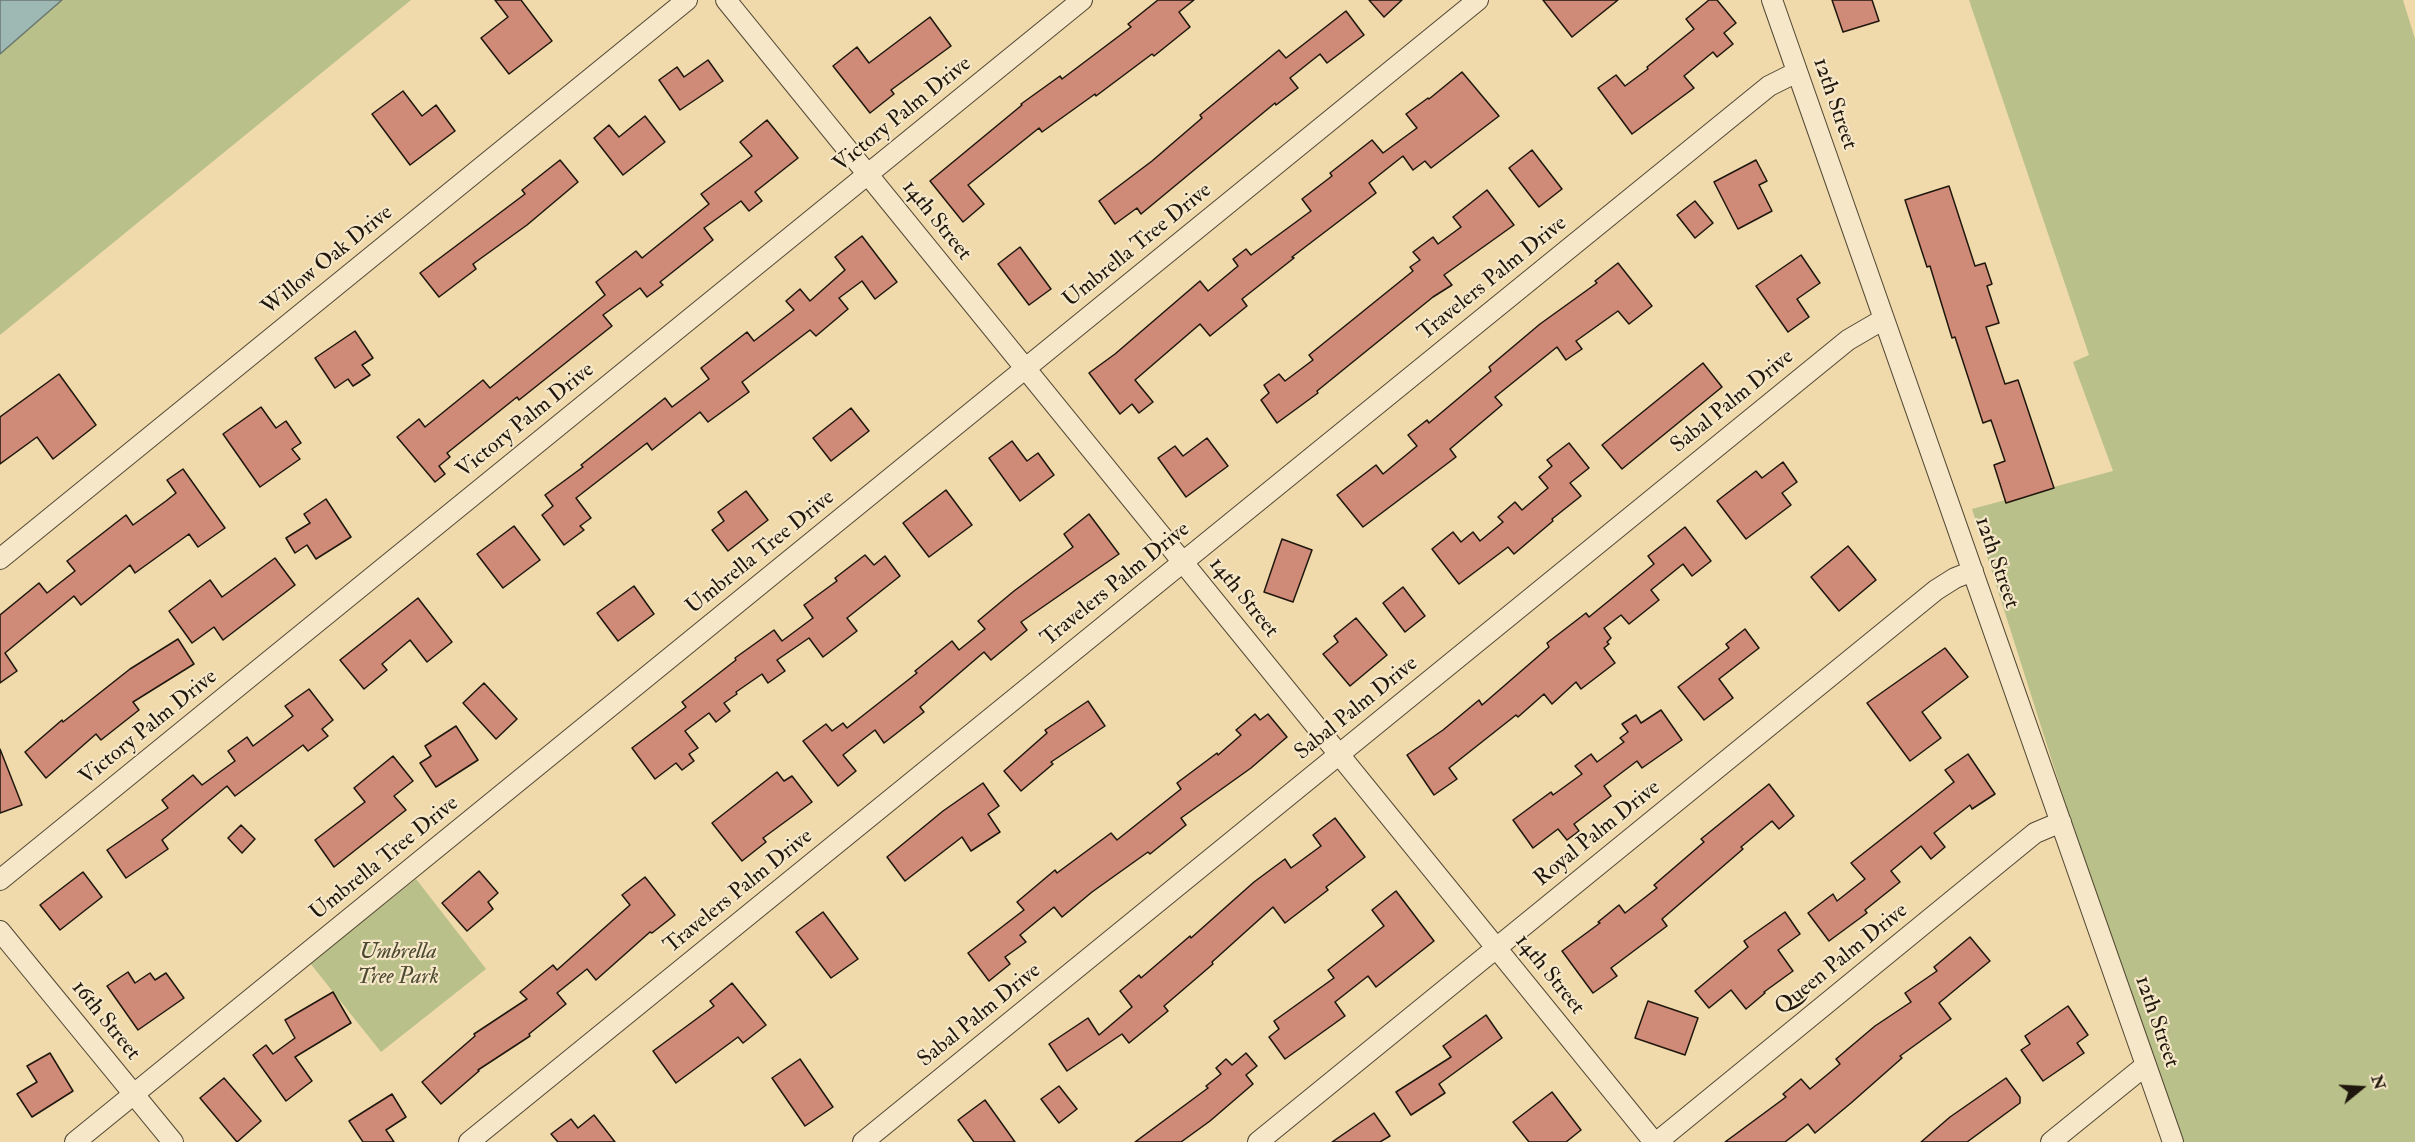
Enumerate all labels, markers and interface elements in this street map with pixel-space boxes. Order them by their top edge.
street label: Victory Palm Drive [829,51,977,179]
street label: 12th Street [1806,55,1862,153]
street label: 14th Street [896,175,976,267]
street label: Umbrella Tree Drive [1058,178,1218,314]
street label: Willow Oak Drive [257,200,399,322]
street label: Travelers Palm Drive [1413,211,1573,347]
street label: Sabal Palm Drive [1666,344,1800,460]
street label: Victory Palm Drive [452,357,600,485]
street label: Umbrella Tree Drive [681,485,841,621]
street label: 12th Street [1968,514,2024,612]
street label: Travelers Palm Drive [1036,517,1196,653]
street label: 14th Street [1203,552,1283,644]
street label: Sabal Palm Drive [1290,651,1424,767]
street label: Victory Palm Drive [75,664,223,792]
street label: Royal Palm Drive [1530,775,1666,893]
street label: Umbrella Tree Drive [305,791,465,927]
street label: Travelers Palm Drive [659,824,819,960]
street label: Queen Palm Drive [1770,898,1914,1022]
street label: 14th Street [1509,929,1589,1021]
park label: Umbrella Tree Park [357,940,439,992]
street label: Sabal Palm Drive [913,958,1047,1074]
street label: 12th Street [2128,973,2184,1071]
street label: 16th Street [65,976,145,1066]
north arrow [2331,1058,2391,1118]
text: N [2366,1073,2390,1092]

